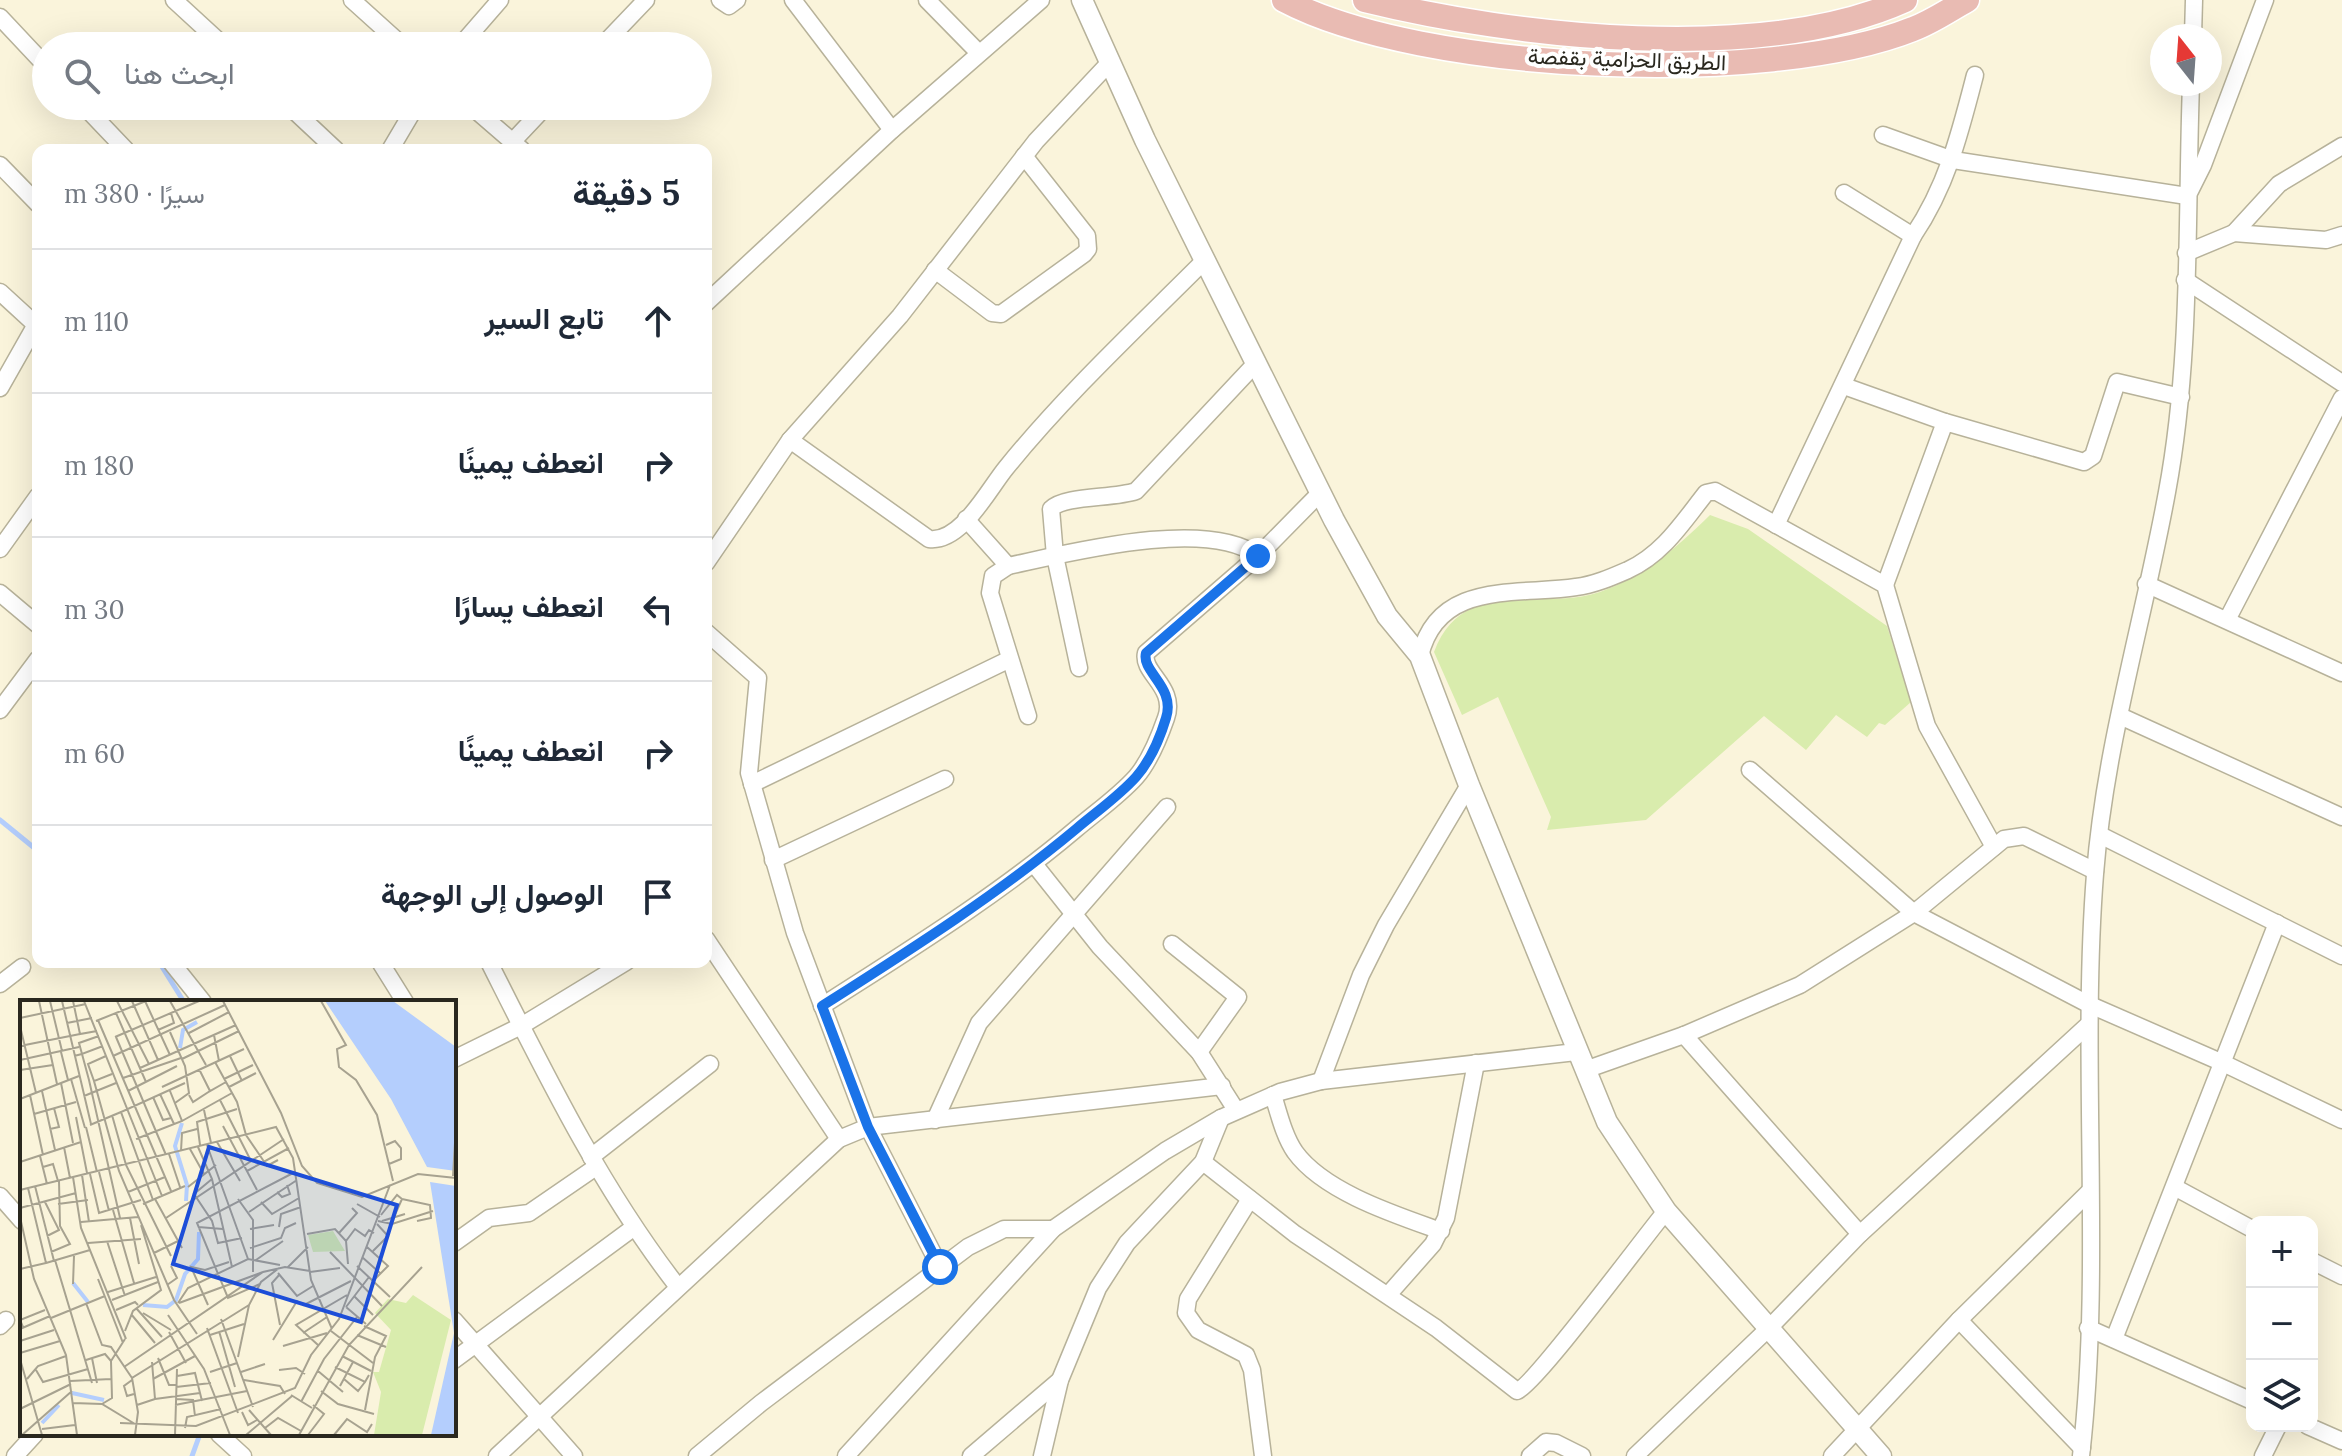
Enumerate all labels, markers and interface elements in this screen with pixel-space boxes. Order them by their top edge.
north arrow [2150,24,2222,96]
search box [32,32,712,120]
street label: الطريق الحزامية بقفصة [1527,42,1727,76]
icon: search [60,54,104,98]
text: ابحث هنا [124,54,235,92]
text: 5 دقيقة [573,171,680,214]
text: سيرًا · 380 m [64,177,205,210]
text: تابع السير [484,299,604,337]
icon: ahead [636,299,680,343]
text: 110 m [64,305,129,338]
text: انعطف يمينًا [458,443,604,481]
icon: right [636,443,680,487]
text: 180 m [64,449,134,482]
route end [1240,538,1276,574]
text: انعطف يسارًا [454,587,604,625]
icon: left [636,587,680,631]
text: 30 m [64,593,125,626]
text: انعطف يمينًا [458,731,604,769]
icon: right [636,731,680,775]
text: 60 m [64,737,125,770]
text: الوصول إلى الوجهة [381,875,604,913]
icon: arrive [636,875,680,919]
inset map [20,1000,456,1436]
map controls [2246,1216,2318,1432]
button: + [2246,1216,2318,1288]
route start [922,1249,958,1285]
button: − [2246,1288,2318,1360]
button: layers [2246,1360,2318,1432]

